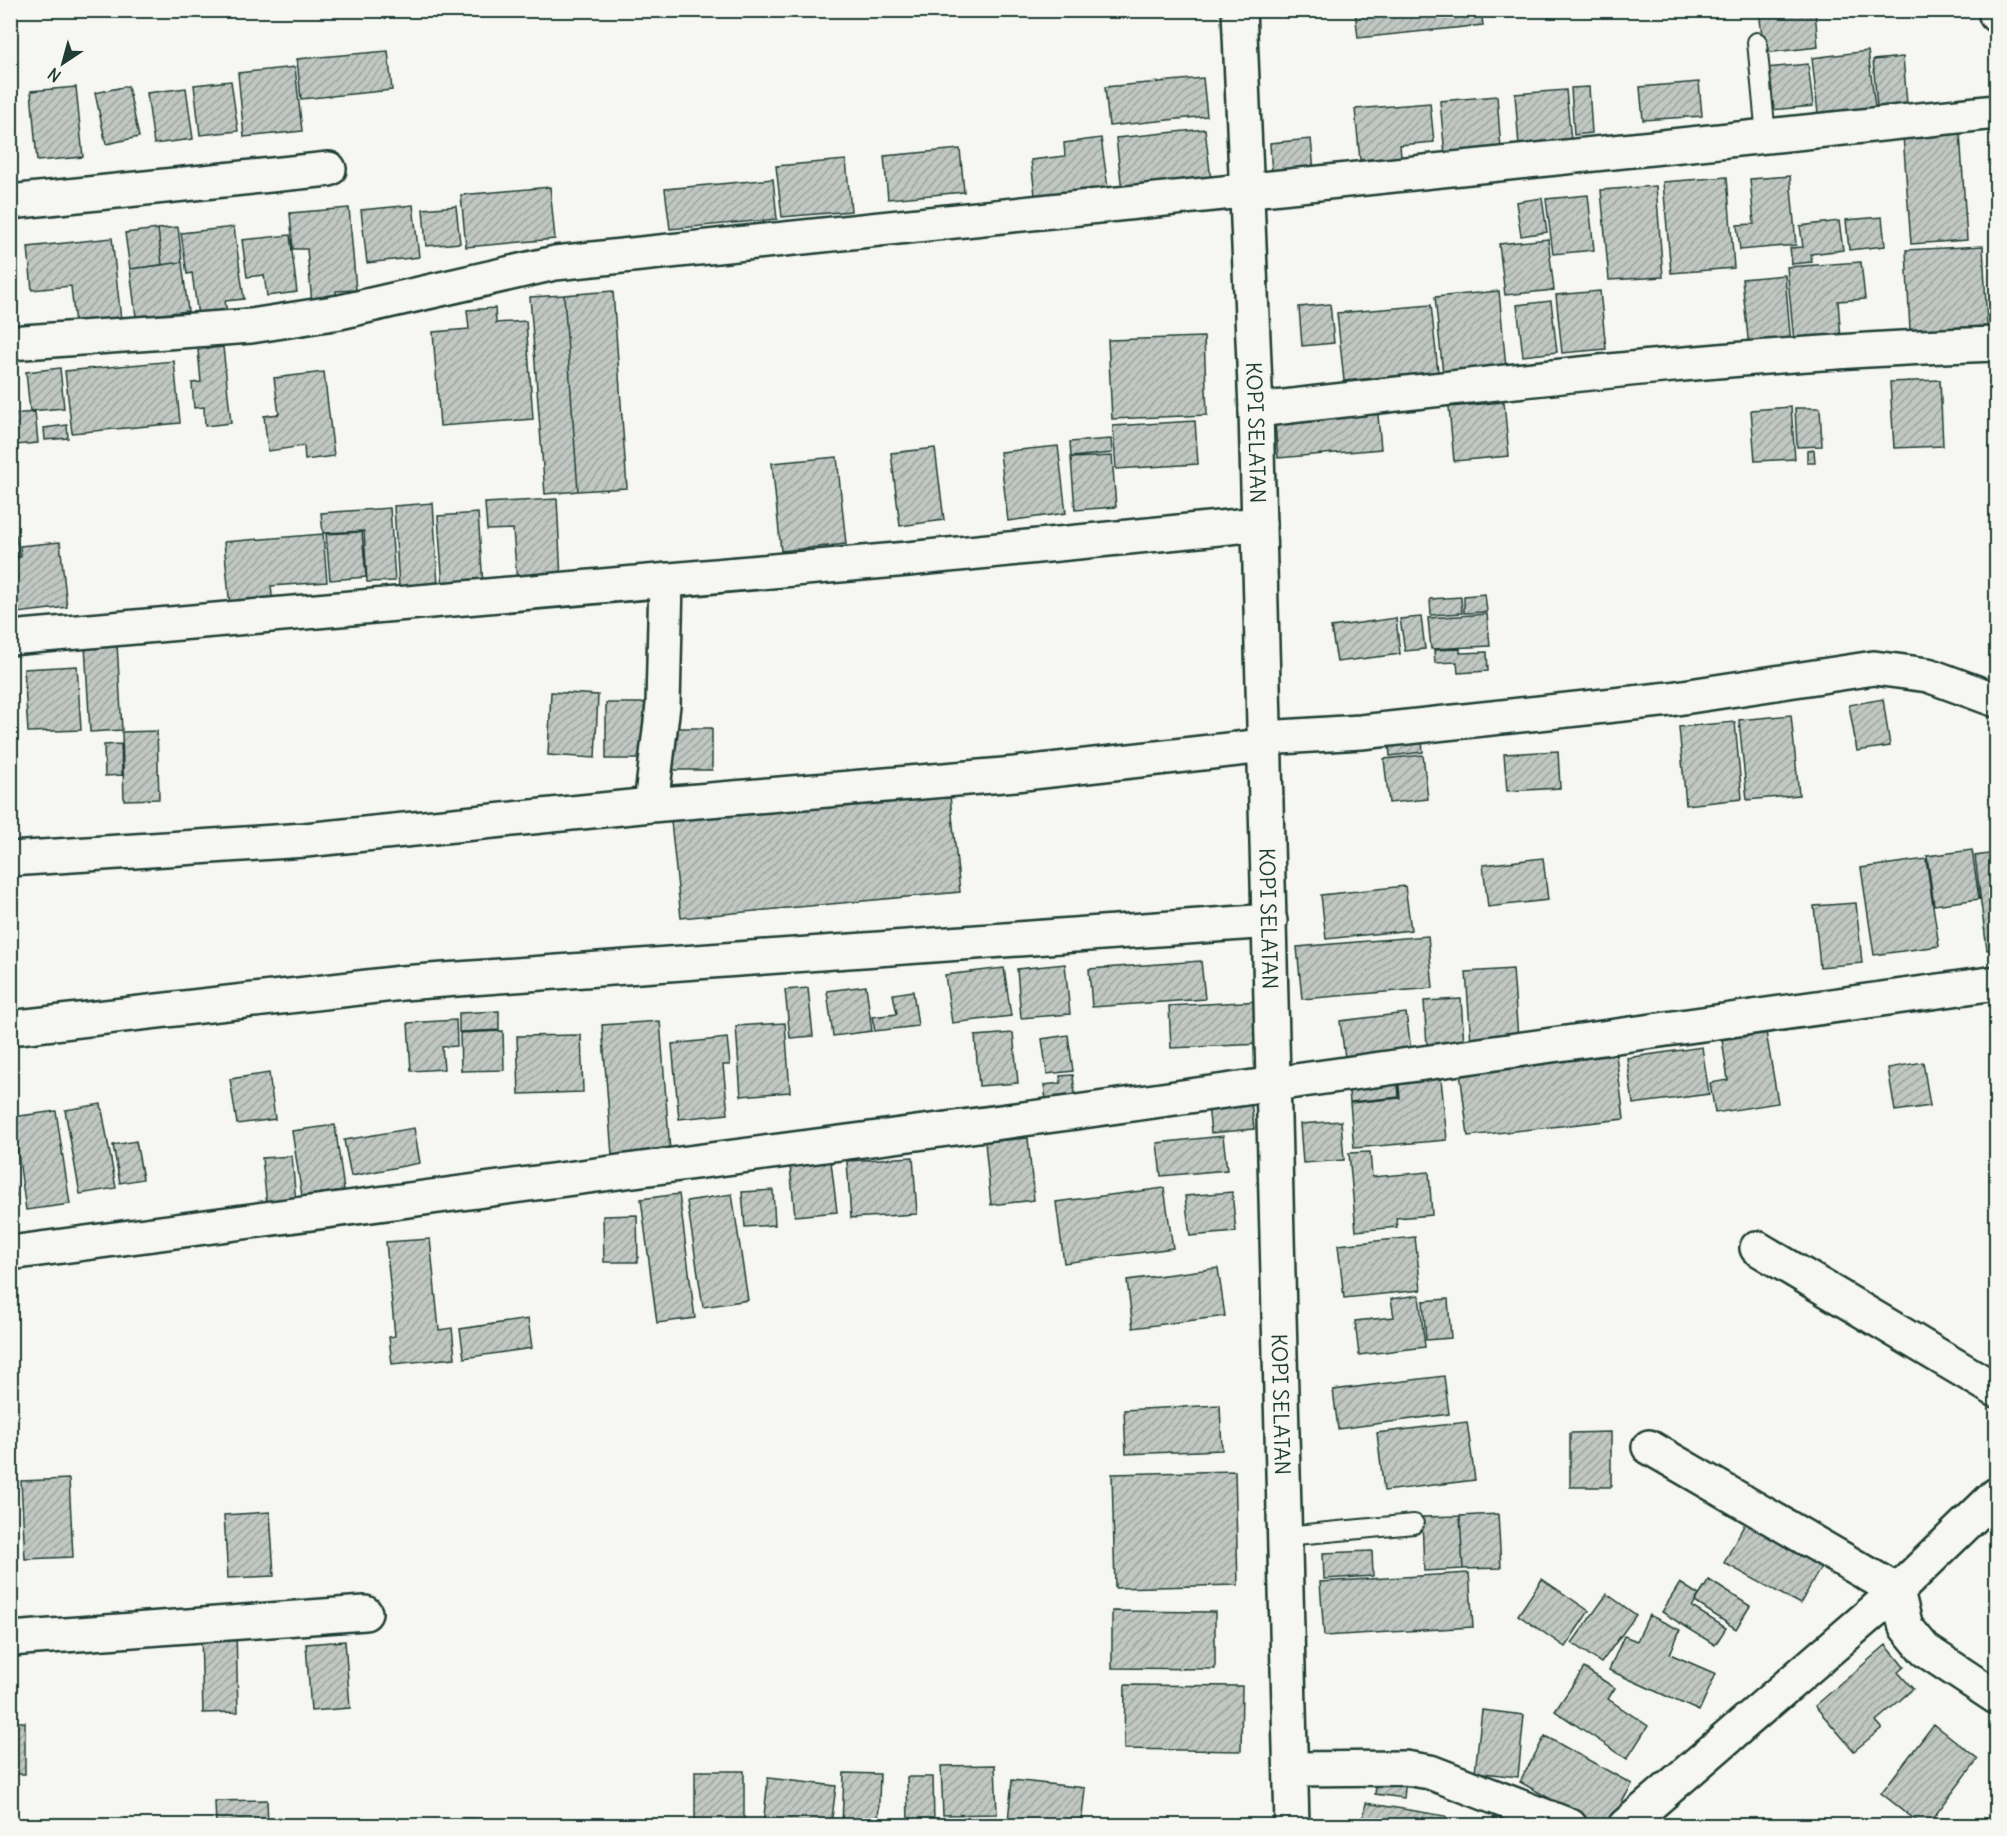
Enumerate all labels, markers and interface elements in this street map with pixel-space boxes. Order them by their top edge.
north arrow [33,33,93,93]
text: N [44,64,65,86]
street label: KOPI SELATAN [1240,361,1272,504]
street label: KOPI SELATAN [1254,847,1284,990]
street label: KOPI SELATAN [1266,1333,1297,1475]

